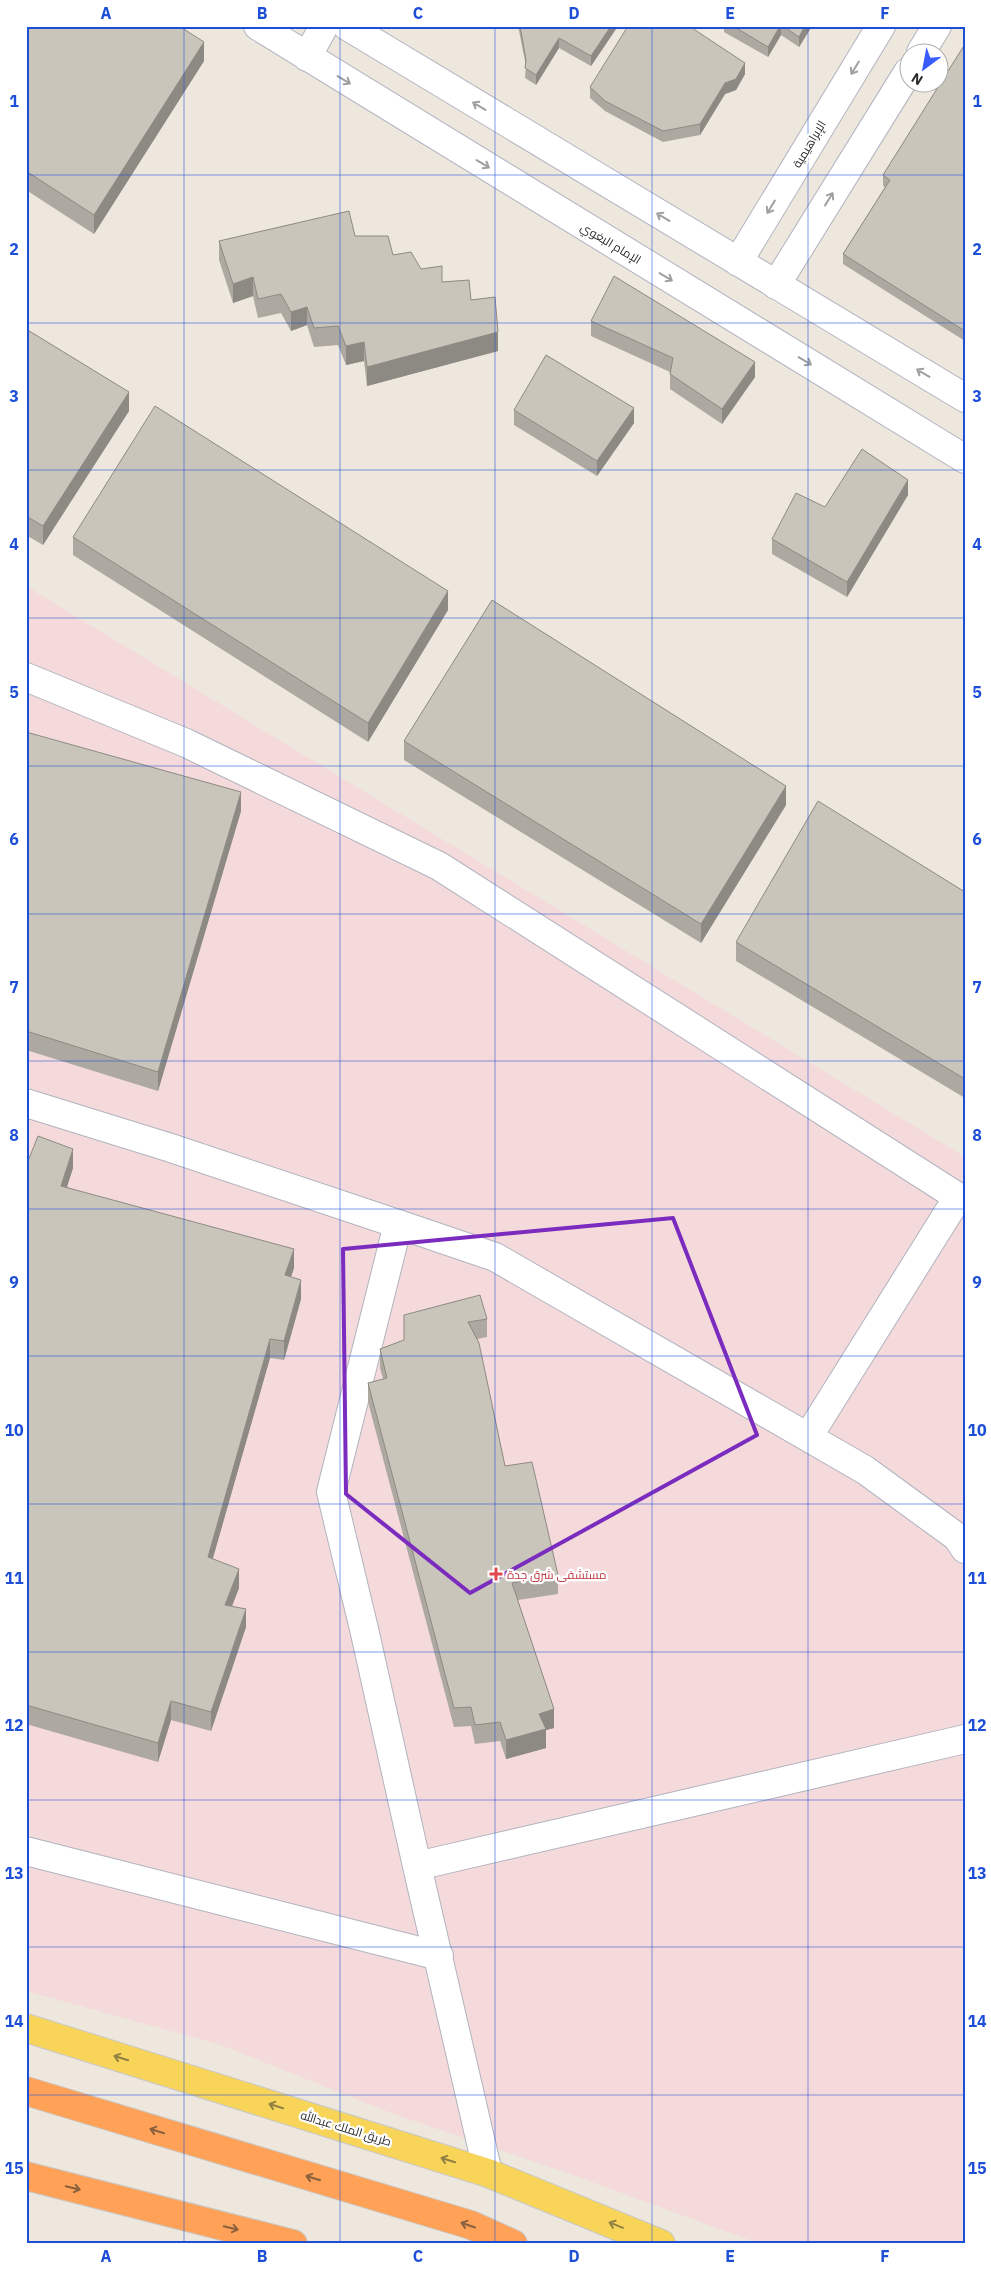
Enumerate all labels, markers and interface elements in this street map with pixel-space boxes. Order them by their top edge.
text: A [101,3,112,23]
text: B [257,3,268,23]
text: C [413,3,423,23]
text: D [568,3,580,23]
text: E [725,3,735,23]
text: F [880,3,890,23]
north arrow [898,42,948,92]
one-way arrow [850,60,860,74]
text: N [908,69,926,89]
one-way arrow [337,75,351,85]
text: 1 [9,91,19,111]
text: 1 [972,91,982,111]
one-way arrow [473,101,487,111]
street label: الإبراهيمية [789,118,829,170]
one-way arrow [475,160,489,170]
one-way arrow [824,192,835,206]
one-way arrow [766,200,777,214]
one-way arrow [657,212,671,222]
street label: الإمام البغوي [576,219,644,269]
text: 2 [9,239,19,259]
text: 2 [972,239,982,259]
one-way arrow [659,272,673,282]
one-way arrow [797,357,811,367]
one-way arrow [916,367,930,377]
text: 3 [9,386,19,406]
text: 3 [972,386,982,406]
text: 4 [9,534,19,554]
text: 4 [972,534,982,554]
text: 5 [9,682,19,702]
text: 5 [972,682,982,702]
text: 6 [9,829,19,849]
text: 6 [972,829,982,849]
text: 7 [9,977,19,997]
text: 7 [972,977,982,997]
text: 8 [9,1125,19,1145]
text: 8 [972,1125,982,1145]
text: 9 [9,1272,19,1292]
text: 9 [972,1272,982,1292]
text: 10 [4,1420,24,1440]
text: 10 [967,1420,987,1440]
marker: مستشفى شرق جدة [489,1567,503,1581]
place label: مستشفى شرق جدة [507,1567,607,1582]
text: 11 [4,1568,24,1588]
text: 11 [967,1568,987,1588]
text: 12 [4,1715,24,1735]
text: 12 [967,1715,987,1735]
text: 13 [4,1863,24,1883]
text: 13 [967,1863,987,1883]
text: 14 [4,2011,24,2031]
text: 14 [967,2011,987,2031]
one-way arrow [113,2052,129,2062]
one-way arrow [268,2101,284,2111]
street label: طريق الملك عبدالله [299,2107,393,2149]
one-way arrow [150,2125,166,2135]
one-way arrow [441,2155,456,2164]
text: 15 [4,2158,24,2178]
text: 15 [967,2158,987,2178]
one-way arrow [305,2172,321,2182]
one-way arrow [65,2183,81,2193]
one-way arrow [461,2220,477,2229]
one-way arrow [608,2220,624,2229]
one-way arrow [222,2224,238,2233]
text: A [101,2246,112,2266]
text: B [257,2246,268,2266]
text: C [413,2246,423,2266]
text: D [568,2246,580,2266]
text: E [725,2246,735,2266]
text: F [880,2246,890,2266]

